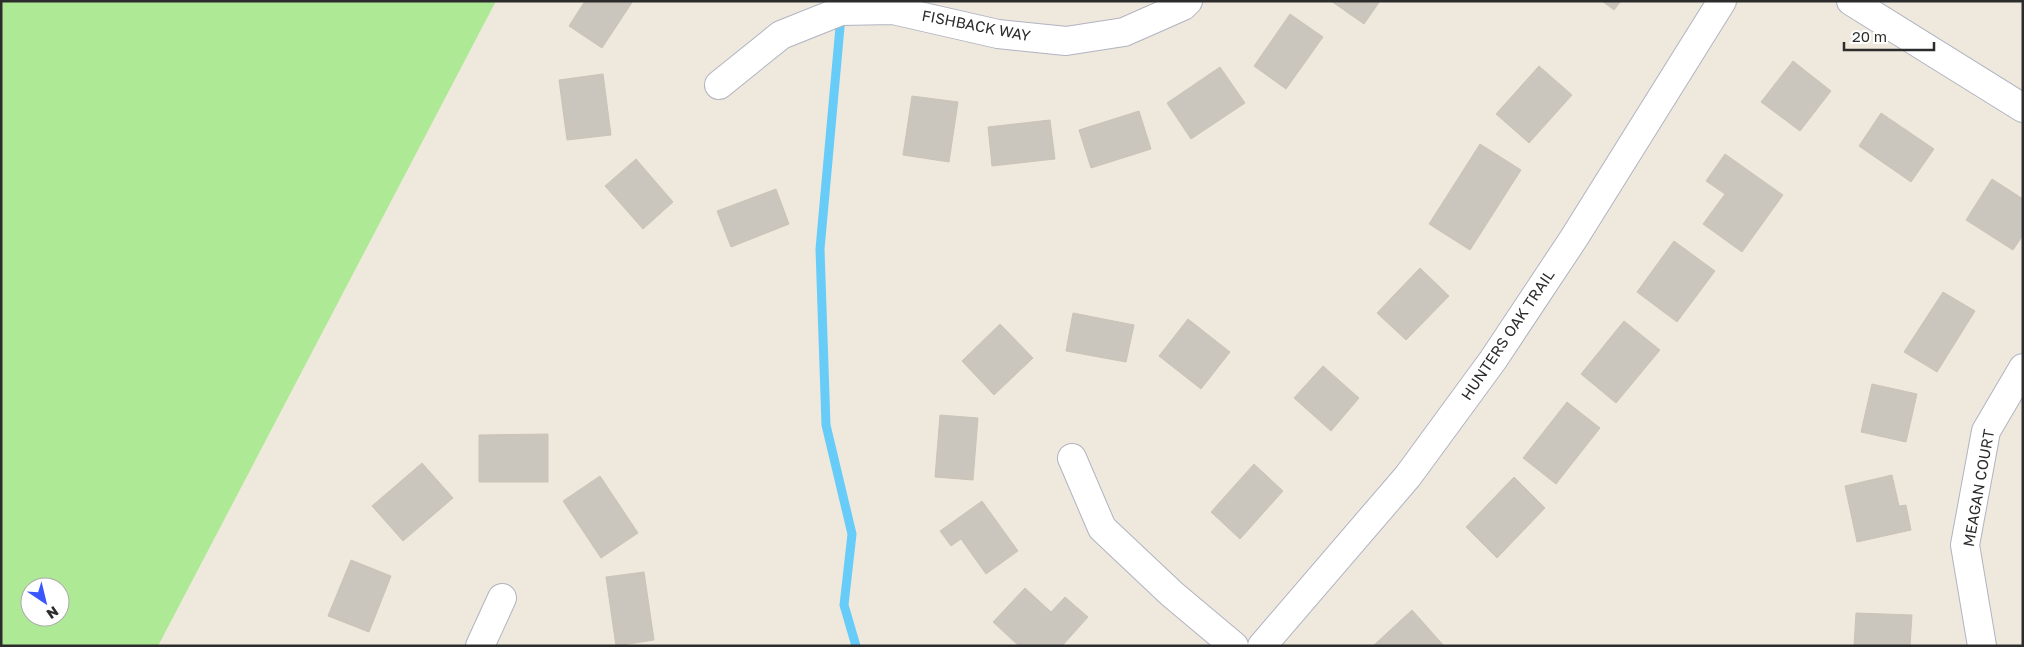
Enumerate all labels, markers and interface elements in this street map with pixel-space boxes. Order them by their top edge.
street label: FISHBACK WAY [920,6,1032,44]
scale bar [1844,20,1934,52]
text: 20 m [1852,27,1887,45]
street label: HUNTERS OAK TRAIL [1457,265,1558,403]
street label: MEAGAN COURT [1959,428,1997,548]
north arrow [20,577,70,627]
text: N [44,603,62,623]

